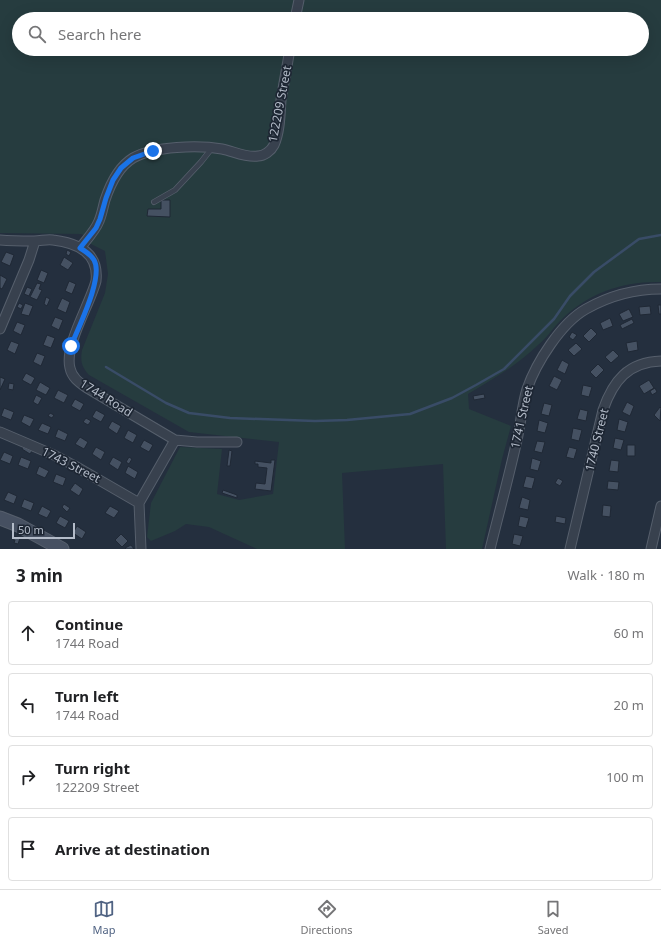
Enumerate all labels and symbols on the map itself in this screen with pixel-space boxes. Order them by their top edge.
street label: 122209 Street [264,63,295,144]
route end [144,142,162,160]
route start [62,337,80,355]
street label: 1744 Road [77,375,136,421]
street label: 1741 Street [506,383,537,450]
street label: 1740 Street [581,406,613,473]
street label: 1743 Street [39,442,104,487]
scale bar [12,521,75,540]

